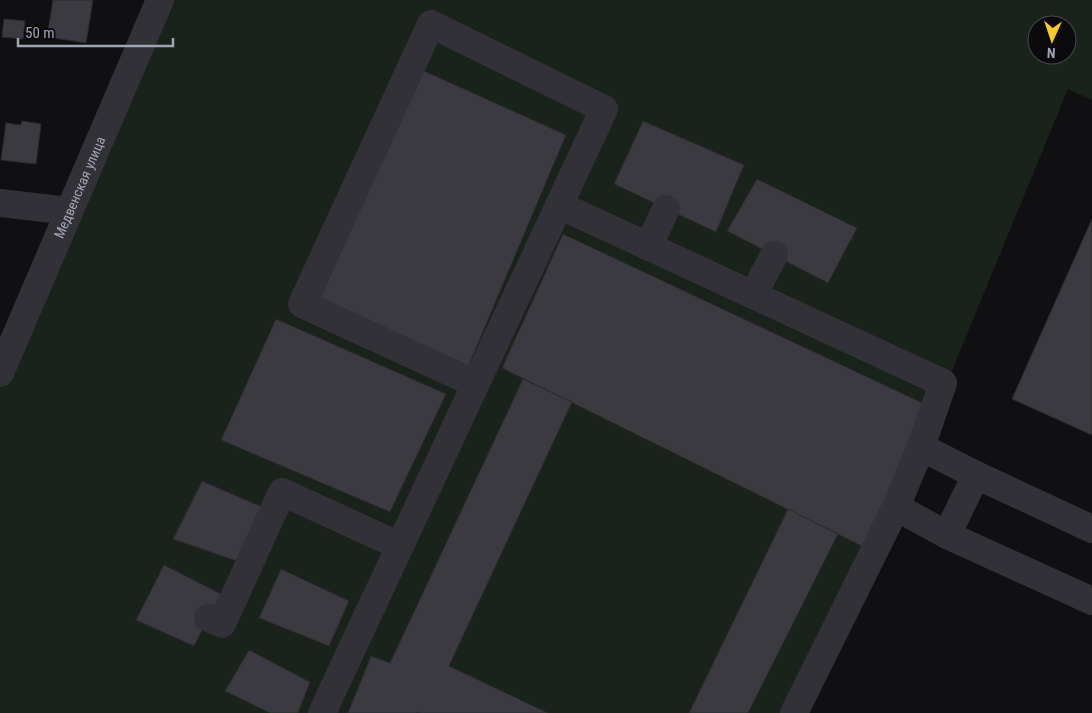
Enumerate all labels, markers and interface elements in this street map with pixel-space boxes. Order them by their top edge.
scale bar [18,15,172,47]
north arrow [1027,15,1077,65]
text: 50 m [25,24,55,42]
text: N [1047,45,1056,61]
street label: Медвенская улица [51,134,109,241]

